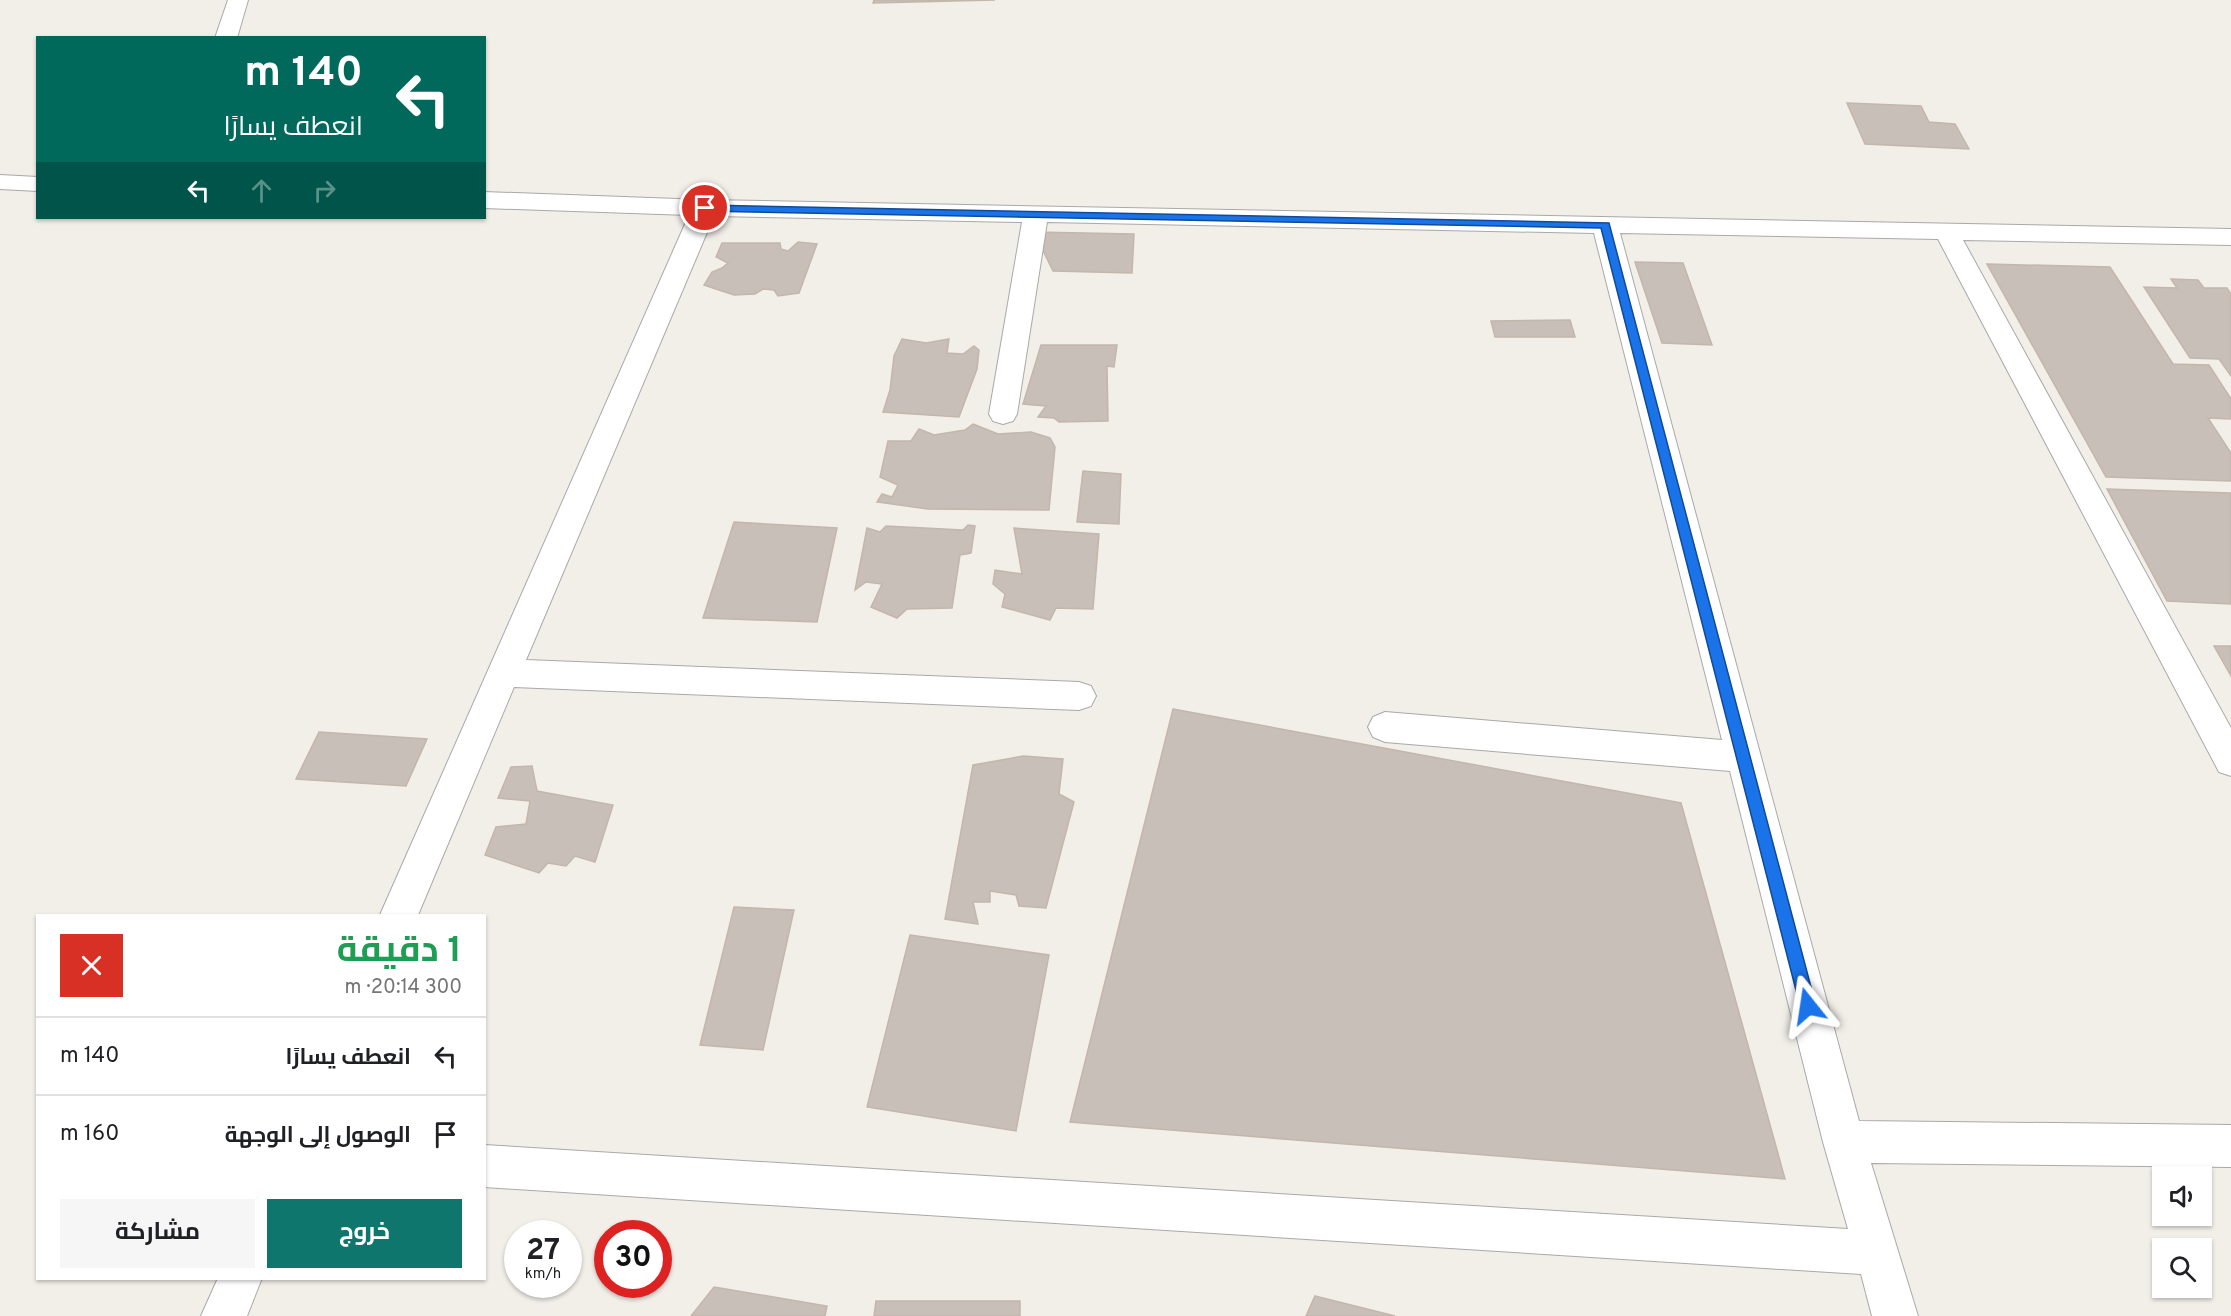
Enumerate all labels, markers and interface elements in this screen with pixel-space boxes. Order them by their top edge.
text: 140 m [244,48,363,101]
icon: left [384,60,462,138]
text: انعطف يسارًا [224,111,363,145]
icon: left [182,174,215,207]
icon: ahead [245,174,278,207]
icon: right [308,174,341,207]
pin [679,182,730,233]
icon: arrive [688,191,721,224]
text: 1 دقيقة [337,929,462,975]
button: close [60,934,123,997]
position arrow [1776,974,1840,1038]
text: 300 m · 20:14 [345,975,462,1001]
icon: left [429,1040,462,1073]
text: 140 m [60,1043,119,1070]
text: انعطف يسارًا [286,1045,411,1072]
icon: arrive [429,1118,462,1151]
text: 160 m [60,1121,119,1148]
text: الوصول إلى الوجهة [225,1123,411,1150]
map controls [2152,1166,2212,1298]
button: sound [2152,1166,2212,1226]
button: مشاركة [60,1199,255,1268]
button: خروج [267,1199,462,1268]
speed limit sign: 30 [594,1220,672,1298]
text: 27 [526,1233,560,1270]
button: search [2152,1238,2212,1298]
text: km/h [525,1265,561,1284]

